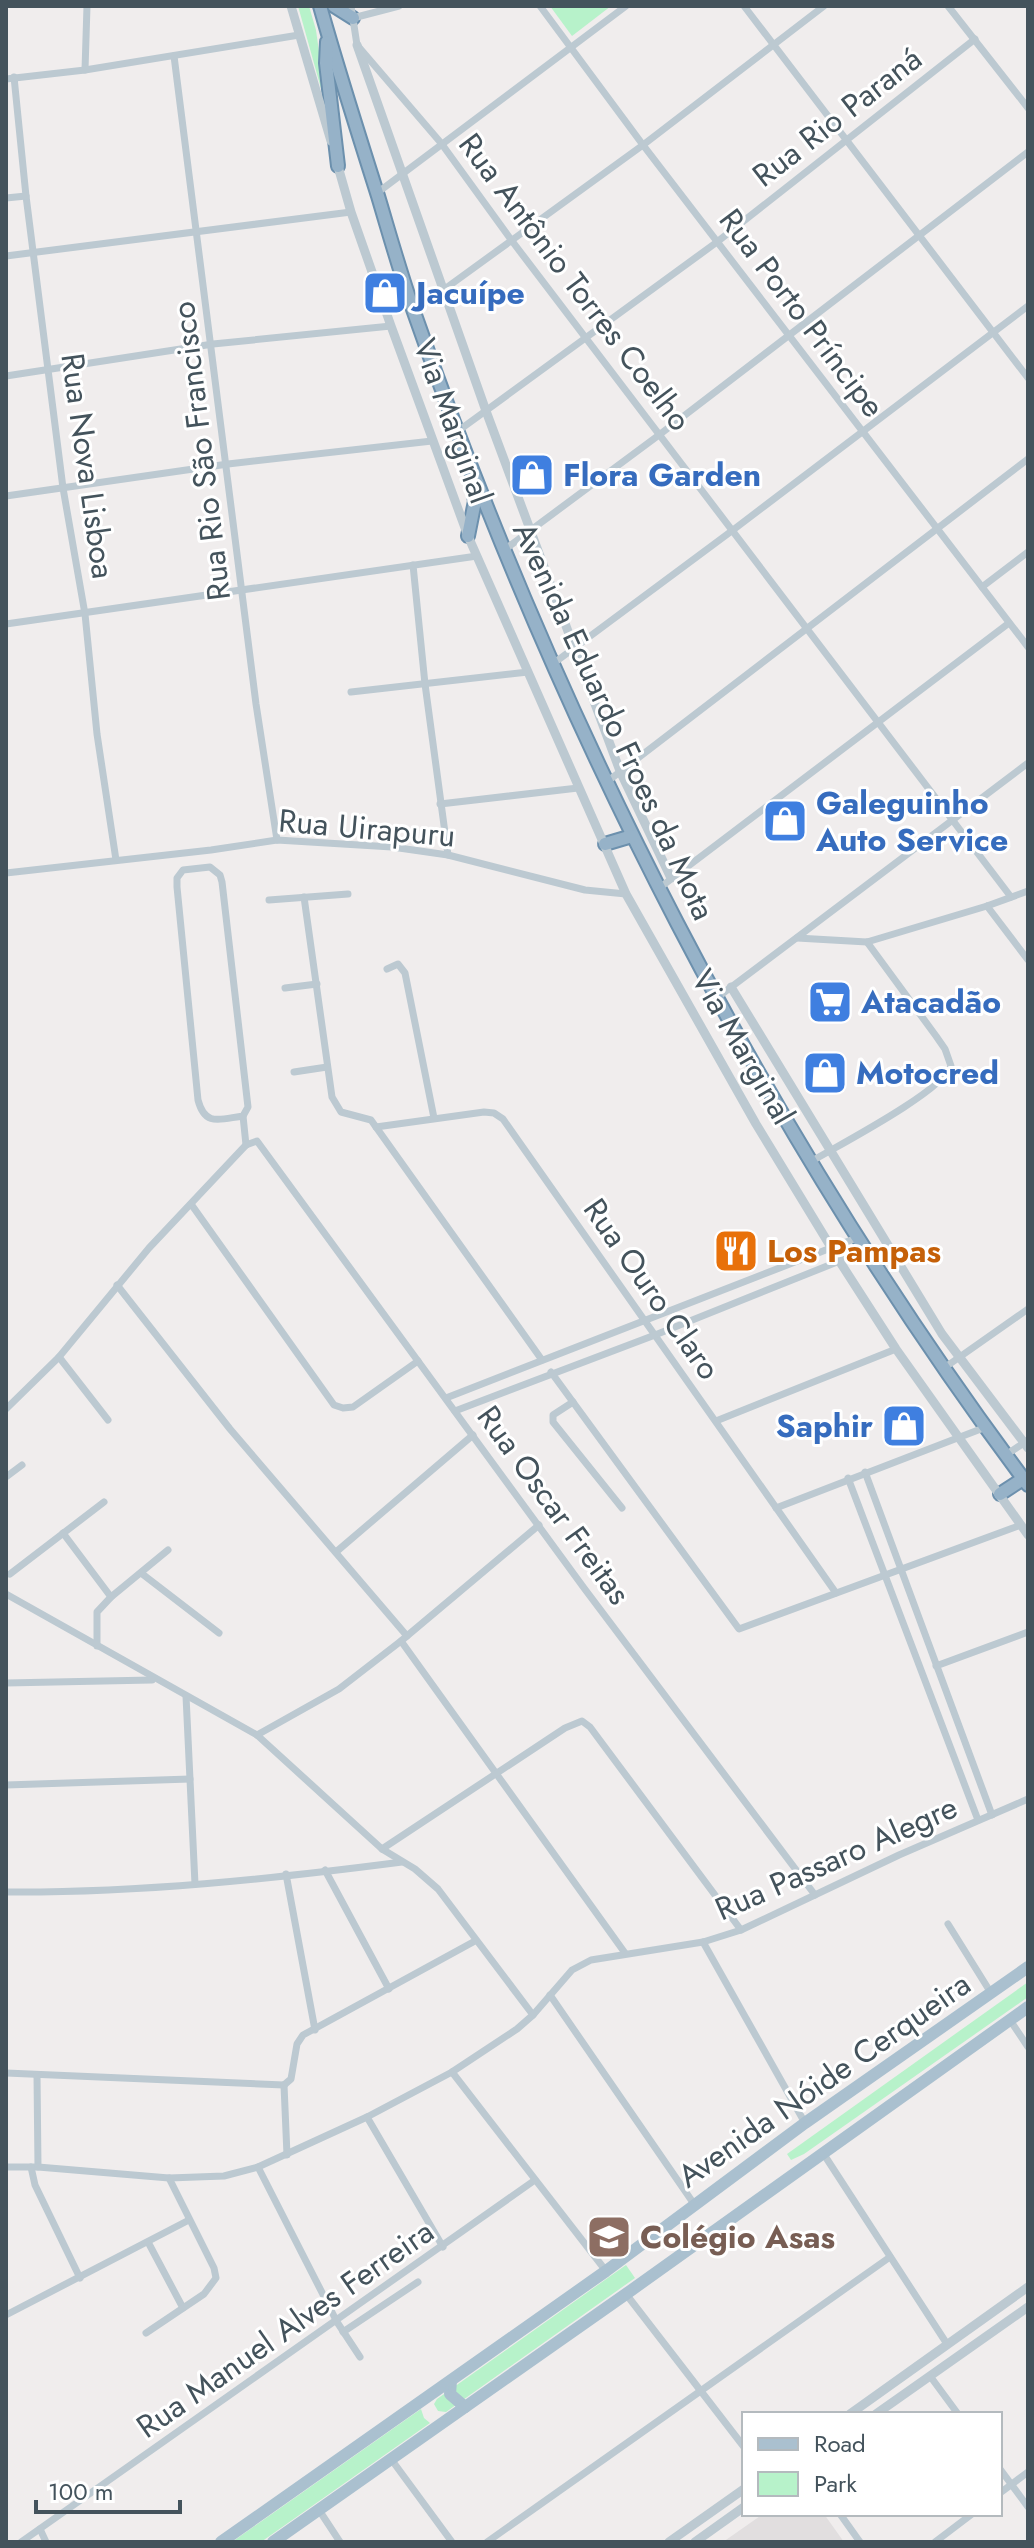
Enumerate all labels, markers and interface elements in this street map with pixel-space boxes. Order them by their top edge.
street label: Rua Rio Paraná [743,36,931,198]
street label: Rua Antônio Torres Coelho [448,124,702,440]
street label: Rua Porto Príncipe [708,199,896,427]
shop icon: Jacuípe [361,269,409,317]
place label: Jacuípe [410,270,525,316]
street label: Rua Rio São Francisco [160,299,242,603]
street label: Via Marginal [402,332,504,510]
street label: Rua Nova Lisboa [49,350,127,582]
shop icon: Flora Garden [508,451,556,499]
place label: Flora Garden [563,452,761,498]
street label: Avenida Eduardo Froes da Mota [501,514,727,928]
place label: Galeguinho Auto Service [815,780,1008,863]
street label: Rua Uirapuru [277,797,457,859]
shop icon: Galeguinho Auto Service [761,797,809,845]
street label: Via Marginal [680,961,806,1133]
supermarket icon: Atacadão [806,978,854,1026]
place label: Atacadão [860,979,1001,1025]
shop icon: Motocred [801,1049,849,1097]
place label: Motocred [856,1050,999,1096]
street label: Rua Ouro Claro [572,1189,732,1389]
restaurant icon: Los Pampas [712,1227,760,1275]
place label: Los Pampas [767,1228,941,1274]
street label: Rua Oscar Freitas [466,1396,642,1614]
shop icon: Saphir [880,1402,928,1450]
place label: Saphir [776,1403,873,1449]
street label: Rua Passaro Alegre [708,1784,964,1932]
street label: Avenida Nóide Cerqueira [668,1961,980,2199]
street label: Rua Manuel Alves Ferreira [127,2209,443,2449]
school or university icon: Colégio Asas [585,2213,633,2261]
place label: Colégio Asas [640,2214,835,2260]
legend [742,2412,1002,2516]
text: Road [814,2426,866,2461]
scale bar [36,2464,180,2514]
text: Park [814,2466,857,2501]
text: 100 m [48,2474,114,2509]

